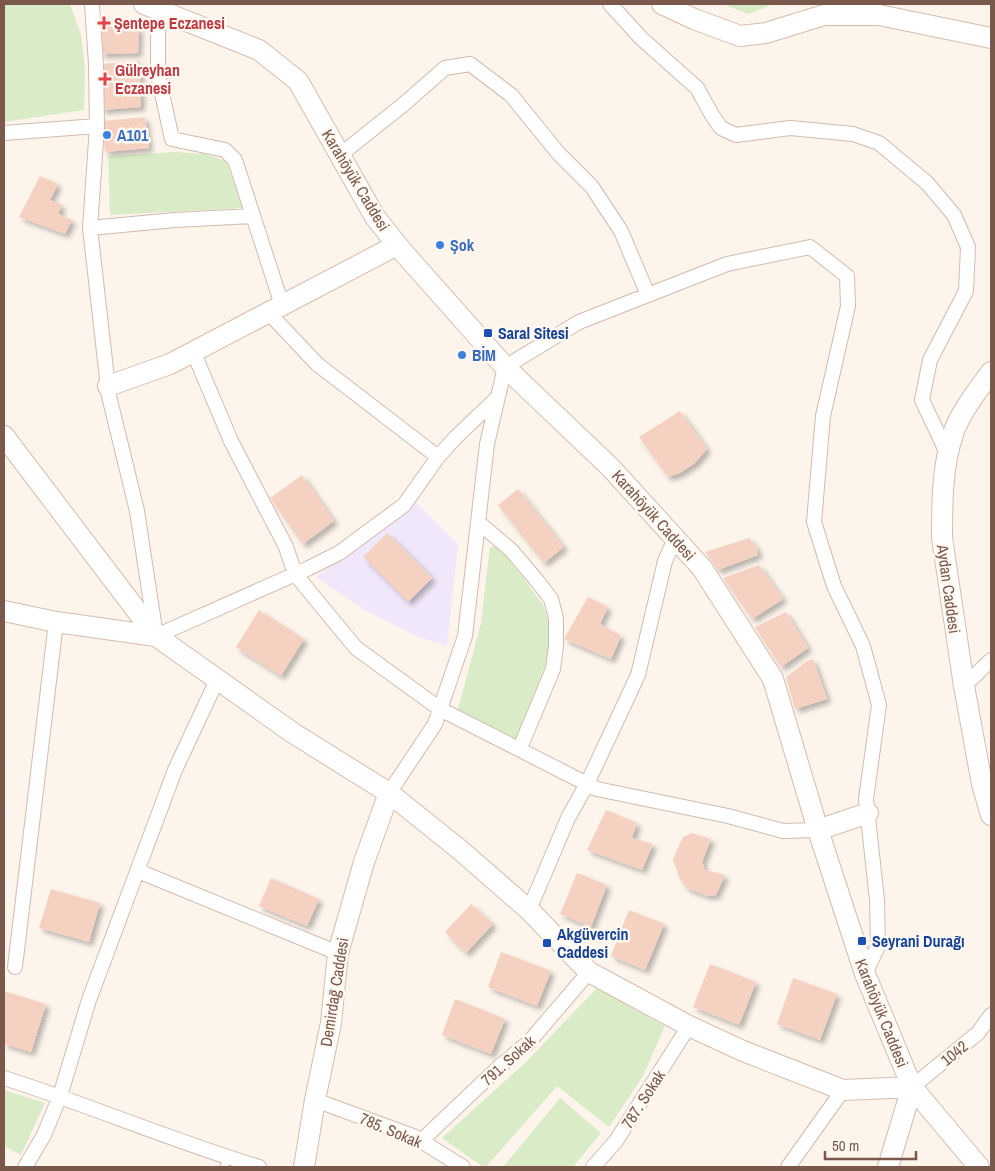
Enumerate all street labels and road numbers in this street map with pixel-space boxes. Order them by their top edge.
street label: Karahöyük Caddesi [317,125,395,235]
street label: Karahöyük Caddesi [607,465,701,565]
street label: Aydan Caddesi [932,542,966,635]
street label: Demirdağ Caddesi [315,936,353,1048]
street label: Karahöyük Caddesi [850,955,914,1071]
street label: 791. Sokak [476,1030,540,1090]
street label: 1042 [936,1035,972,1071]
street label: 787. Sokak [616,1065,670,1133]
street label: 785. Sokak [356,1107,426,1153]

